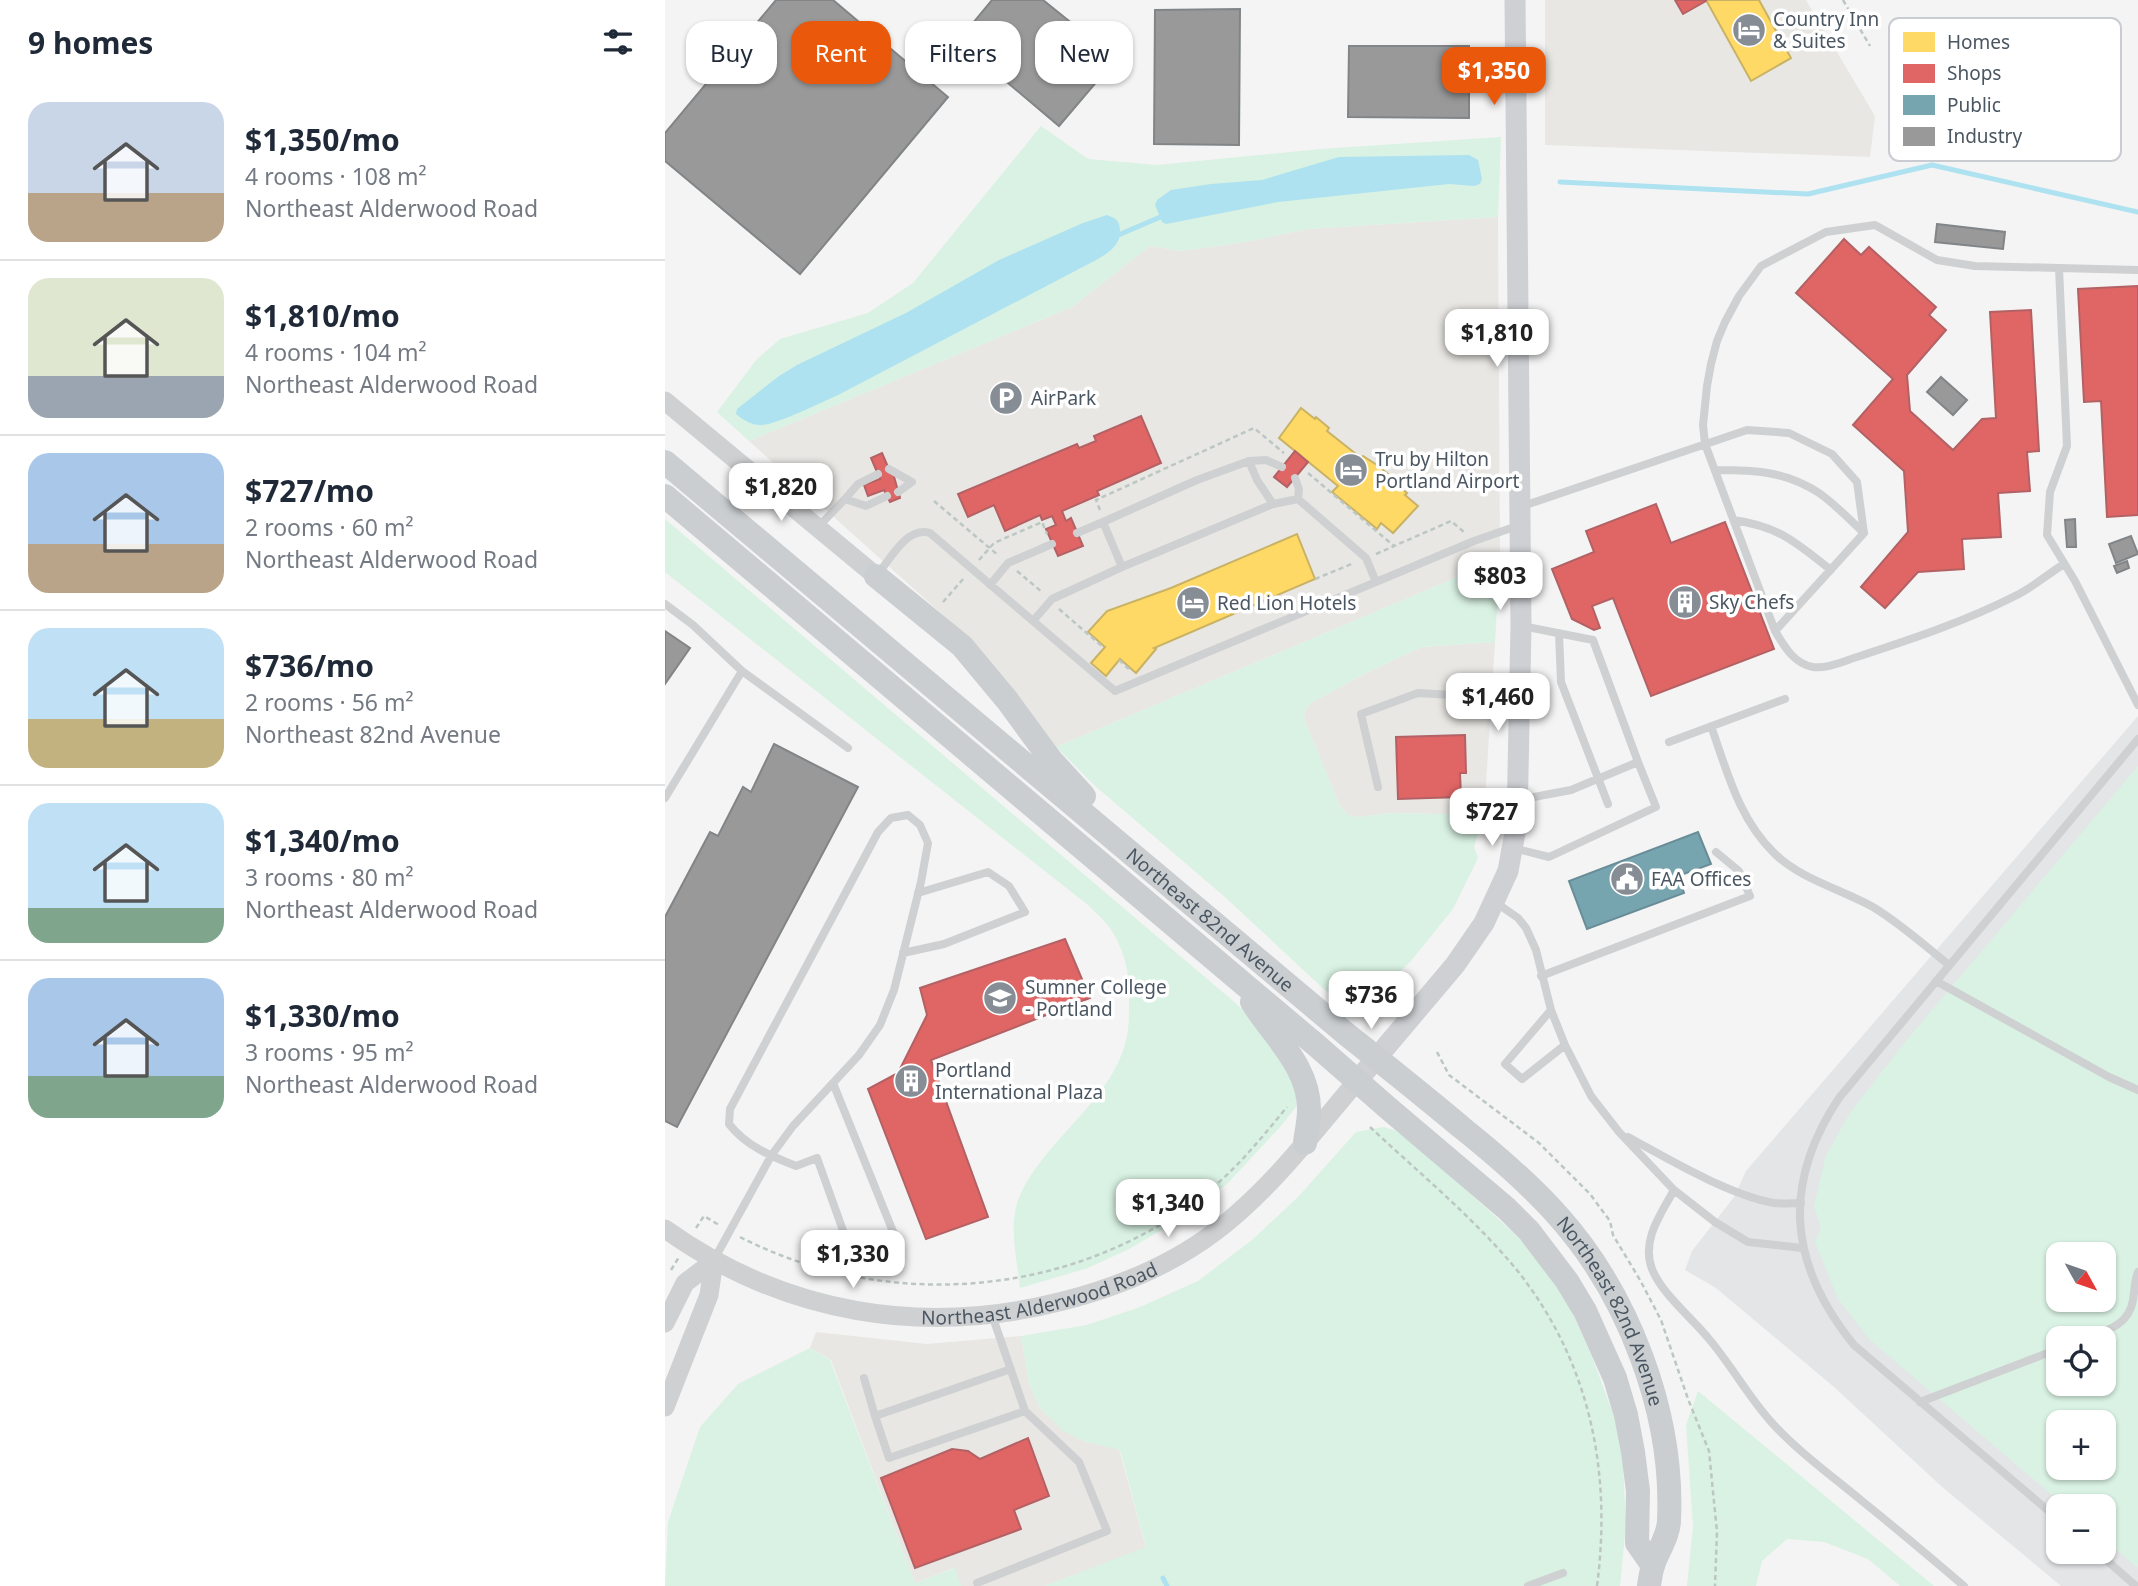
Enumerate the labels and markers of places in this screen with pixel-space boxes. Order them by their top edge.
place label: Country Inn & Suites [1773,6,1879,54]
hotel icon: Country Inn & Suites [1730,11,1768,49]
pin: $1,350 [1437,48,1551,107]
pin: $1,810 [1440,310,1554,369]
parking icon: AirPark [987,379,1025,417]
place label: AirPark [1031,385,1096,411]
place label: Tru by Hilton Portland Airport [1375,446,1520,494]
hotel icon: Tru by Hilton Portland Airport [1332,451,1370,489]
pin: $1,820 [724,463,838,523]
pin: $803 [1459,552,1541,612]
building icon: Sky Chefs [1666,583,1704,621]
hotel icon: Red Lion Hotels [1174,584,1212,622]
place label: Sky Chefs [1709,589,1794,615]
place label: Red Lion Hotels [1217,590,1356,616]
pin: $1,460 [1441,674,1555,733]
pin: $727 [1451,788,1533,848]
public building icon: FAA Offices [1608,860,1646,898]
place label: FAA Offices [1651,866,1751,892]
pin: $736 [1330,972,1412,1031]
place label: Sumner College - Portland [1025,974,1167,1022]
school or university icon: Sumner College - Portland [981,979,1019,1017]
place label: Portland International Plaza [935,1057,1103,1105]
building icon: Portland International Plaza [892,1062,930,1100]
pin: $1,340 [1111,1180,1225,1239]
pin: $1,330 [796,1230,910,1290]

